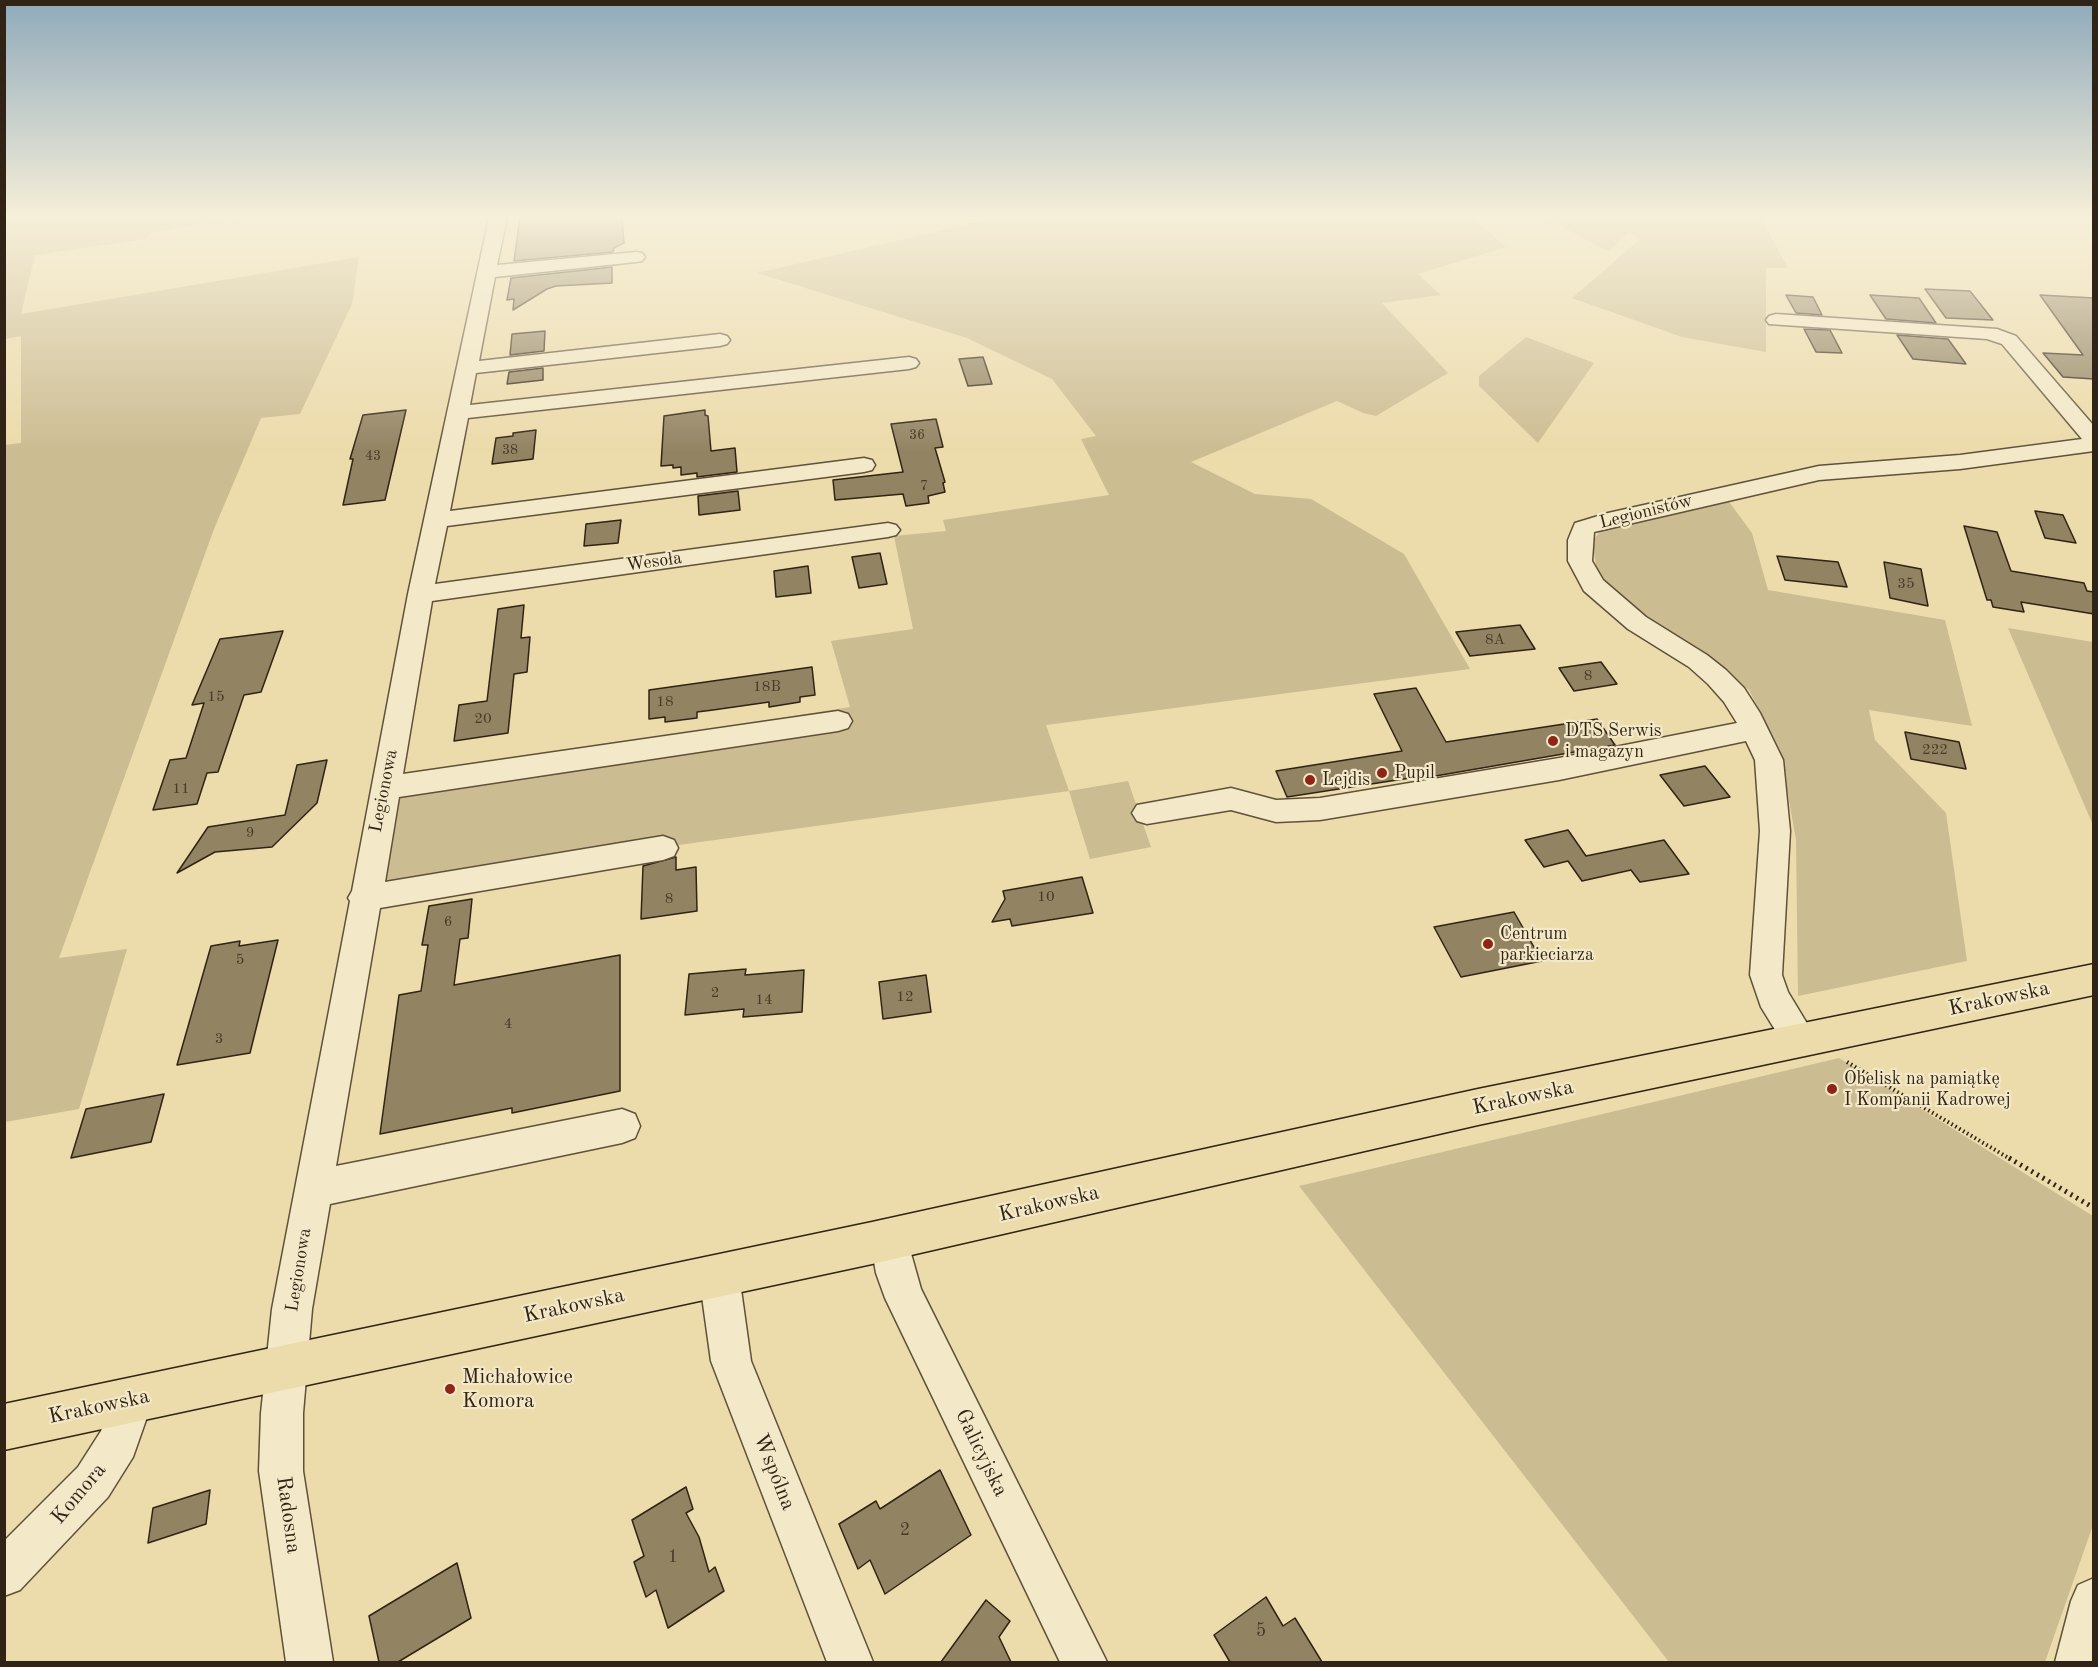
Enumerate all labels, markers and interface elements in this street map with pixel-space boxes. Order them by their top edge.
house number: 36 [909,427,925,443]
house number: 38 [502,442,518,458]
house number: 43 [365,448,381,464]
house number: 7 [920,478,928,494]
street label: Legionistów [1597,490,1695,534]
street label: Wesoła [625,547,683,577]
house number: 35 [1897,575,1915,593]
house number: 8A [1485,631,1505,649]
house number: 8 [1584,667,1592,685]
house number: 18B [753,678,781,696]
house number: 15 [207,688,225,706]
house number: 18 [656,693,674,711]
house number: 20 [474,710,492,728]
place label: DTS Serwis i magazyn [1565,720,1662,762]
marker: DTS Serwis i magazyn [1546,734,1560,748]
house number: 222 [1922,741,1948,759]
street label: Legionowa [365,747,403,835]
place label: Pupil [1394,762,1435,784]
marker: Pupil [1375,766,1389,780]
place label: Lejdis [1322,769,1370,791]
marker: Lejdis [1303,773,1317,787]
house number: 11 [172,780,190,798]
house number: 9 [246,824,254,842]
house number: 10 [1037,888,1055,906]
house number: 8 [665,890,673,908]
house number: 6 [444,913,452,931]
place label: Centrum parkieciarza [1500,923,1594,966]
marker: Centrum parkieciarza [1481,937,1495,951]
house number: 5 [236,951,244,969]
street label: Krakowska [1946,976,2052,1022]
house number: 2 [711,984,719,1002]
house number: 12 [896,988,914,1006]
house number: 14 [755,991,773,1009]
house number: 4 [504,1015,512,1033]
house number: 3 [215,1030,223,1048]
place label: Obelisk na pamiątkę I Kompanii Kadrowej [1844,1068,2011,1110]
street label: Krakowska [1470,1075,1576,1121]
marker: Obelisk na pamiątkę I Kompanii Kadrowej [1825,1082,1839,1096]
street label: Krakowska [996,1180,1102,1228]
street label: Legionowa [282,1227,316,1313]
street label: Krakowska [521,1283,627,1329]
place label: Michałowice Komora [462,1364,573,1414]
marker: Michałowice Komora [443,1382,457,1396]
street label: Krakowska [46,1384,152,1430]
street label: Galicyjska [949,1405,1013,1501]
street label: Wspólna [747,1430,801,1514]
street label: Komora [46,1458,112,1530]
street label: Radosna [270,1475,306,1555]
house number: 2 [900,1519,910,1541]
house number: 1 [668,1546,678,1568]
house number: 5 [1256,1620,1266,1642]

